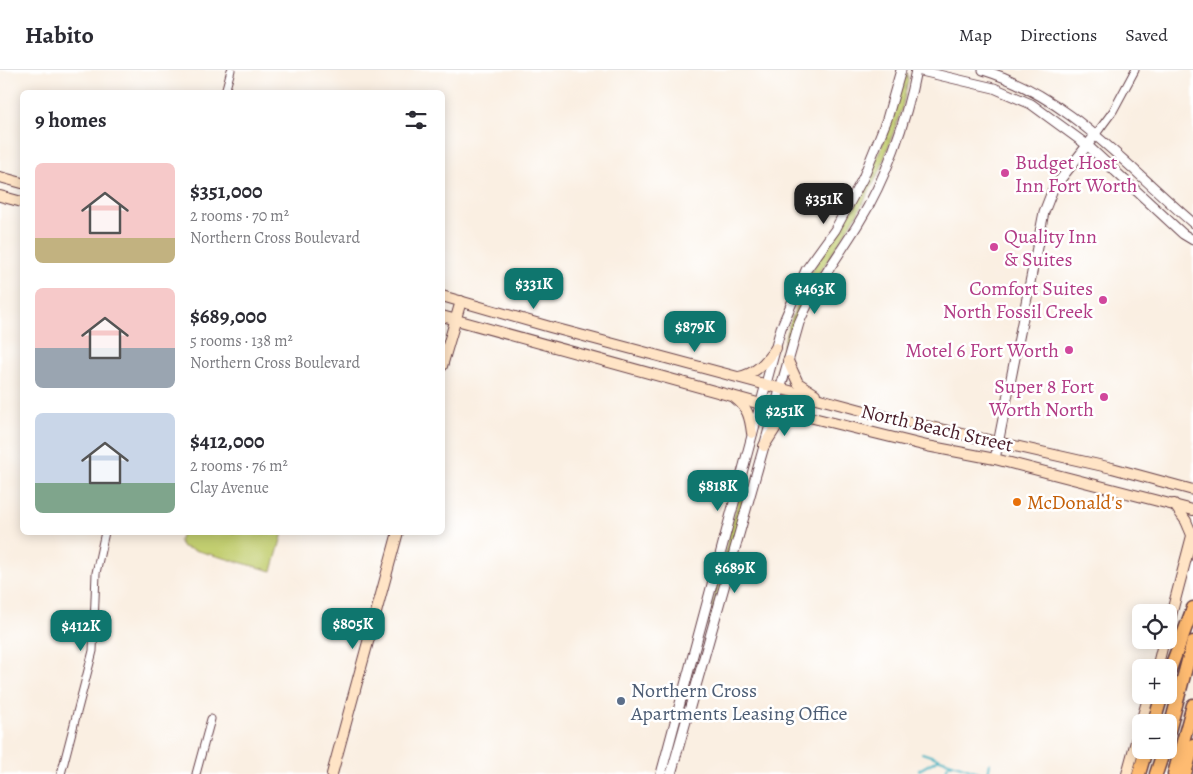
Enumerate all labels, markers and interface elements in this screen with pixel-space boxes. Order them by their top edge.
text: Habito [25,19,94,51]
text: Map [959,23,992,47]
text: Directions [1020,23,1097,47]
text: Saved [1125,23,1168,47]
text: 9 homes [35,106,106,134]
icon: filters [402,106,430,134]
place label: Budget Host Inn Fort Worth [1015,149,1138,199]
marker: Budget Host Inn Fort Worth [999,167,1011,179]
text: $351,000 [190,177,263,205]
pin: $351K [789,182,859,225]
icon: home [75,183,135,243]
text: $351K [805,188,843,210]
text: 2 rooms · 70 m² [190,205,289,227]
place label: Quality Inn & Suites [1004,223,1097,273]
text: Northern Cross Boulevard [190,227,360,249]
marker: Quality Inn & Suites [988,241,1000,253]
pin: $331K [499,268,569,310]
pin: $463K [780,272,850,315]
text: $331K [515,273,553,295]
place label: Comfort Suites North Fossil Creek [943,275,1093,325]
text: $463K [795,278,835,300]
marker: Comfort Suites North Fossil Creek [1097,294,1109,306]
text: $689,000 [190,302,267,330]
icon: home [75,308,135,368]
pin: $879K [660,310,730,353]
text: $879K [675,316,715,338]
text: 5 rooms · 138 m² [190,330,293,352]
place label: Motel 6 Fort Worth [905,337,1059,364]
marker: Motel 6 Fort Worth [1063,344,1075,356]
text: Northern Cross Boulevard [190,352,360,374]
place label: Super 8 Fort Worth North [988,373,1094,423]
marker: Super 8 Fort Worth North [1098,391,1110,403]
pin: $251K [750,394,820,437]
street label: North Beach Street [858,397,1016,459]
text: $251K [766,400,804,422]
text: $412,000 [190,427,265,455]
icon: home [75,433,135,493]
text: 2 rooms · 76 m² [190,455,288,477]
pin: $818K [683,470,753,512]
text: $818K [698,475,738,497]
text: Clay Avenue [190,477,269,499]
place label: McDonald's [1027,489,1123,516]
marker: McDonald's [1011,496,1023,508]
pin: $689K [700,552,770,594]
text: $689K [715,557,755,579]
map controls [1132,604,1177,759]
button: locate [1132,604,1177,649]
pin: $805K [318,608,388,650]
pin: $412K [46,610,116,652]
text: $805K [333,613,373,635]
text: $412K [62,615,100,637]
button: + [1132,659,1177,704]
place label: Northern Cross Apartments Leasing Office [630,677,847,727]
marker: Northern Cross Apartments Leasing Office [615,695,627,707]
button: − [1132,714,1177,759]

